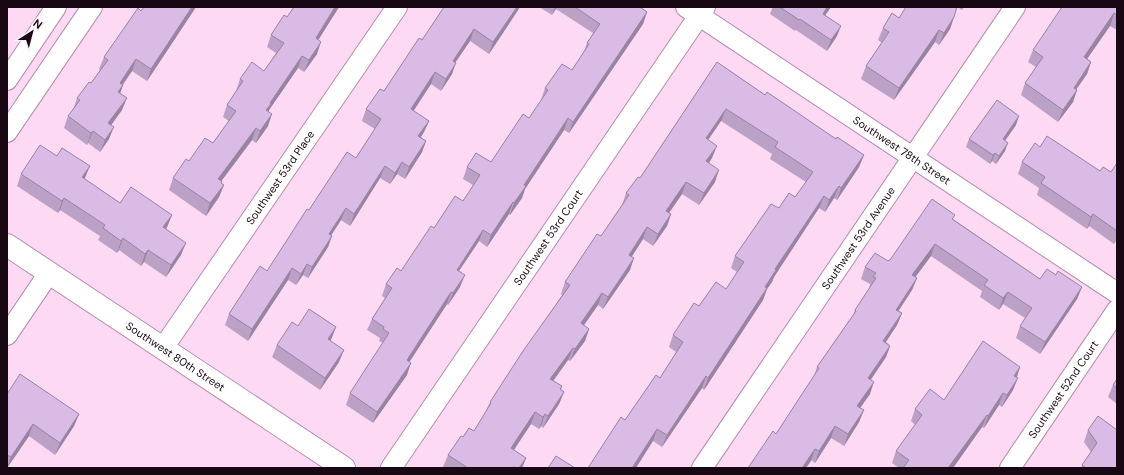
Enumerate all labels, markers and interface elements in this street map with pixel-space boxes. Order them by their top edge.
north arrow [12,12,52,52]
text: N [31,16,45,32]
street label: Southwest 78th Street [850,113,953,188]
street label: Southwest 53rd Place [243,128,317,227]
street label: Southwest 53rd Avenue [818,184,898,292]
street label: Southwest 53rd Court [510,187,586,288]
street label: Southwest 80th Street [123,319,228,394]
street label: Southwest 52nd Court [1025,338,1101,441]

